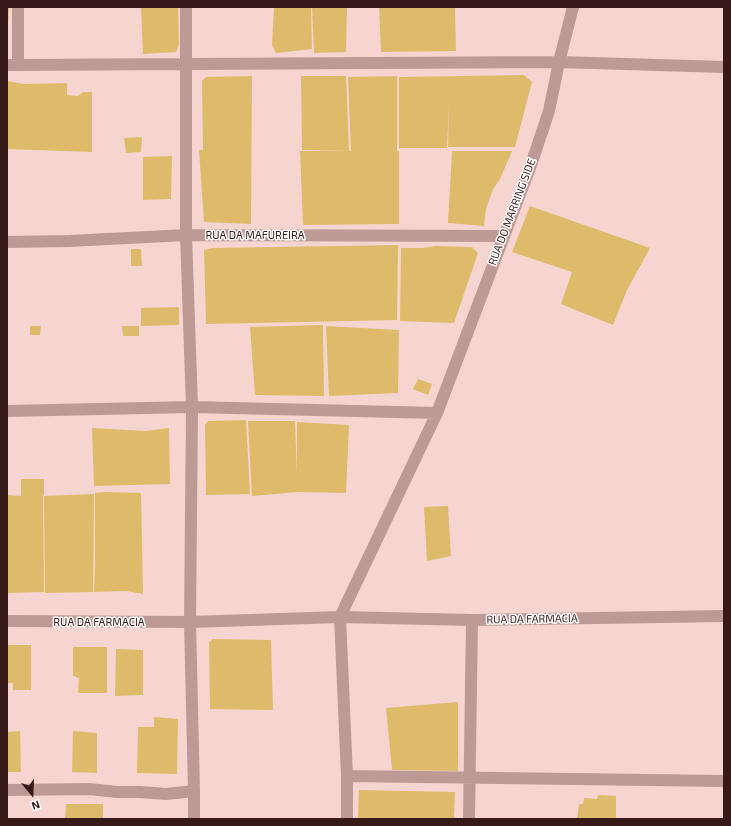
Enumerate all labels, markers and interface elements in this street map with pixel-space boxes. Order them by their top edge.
street label: RUA DO MARRING SIDE [486,157,538,267]
street label: RUA DA MAFUREIRA [205,228,305,242]
street label: RUA DA FARMACIA [486,612,578,626]
street label: RUA DA FARMACIA [53,615,145,629]
north arrow [12,774,52,814]
text: N [30,798,42,813]

